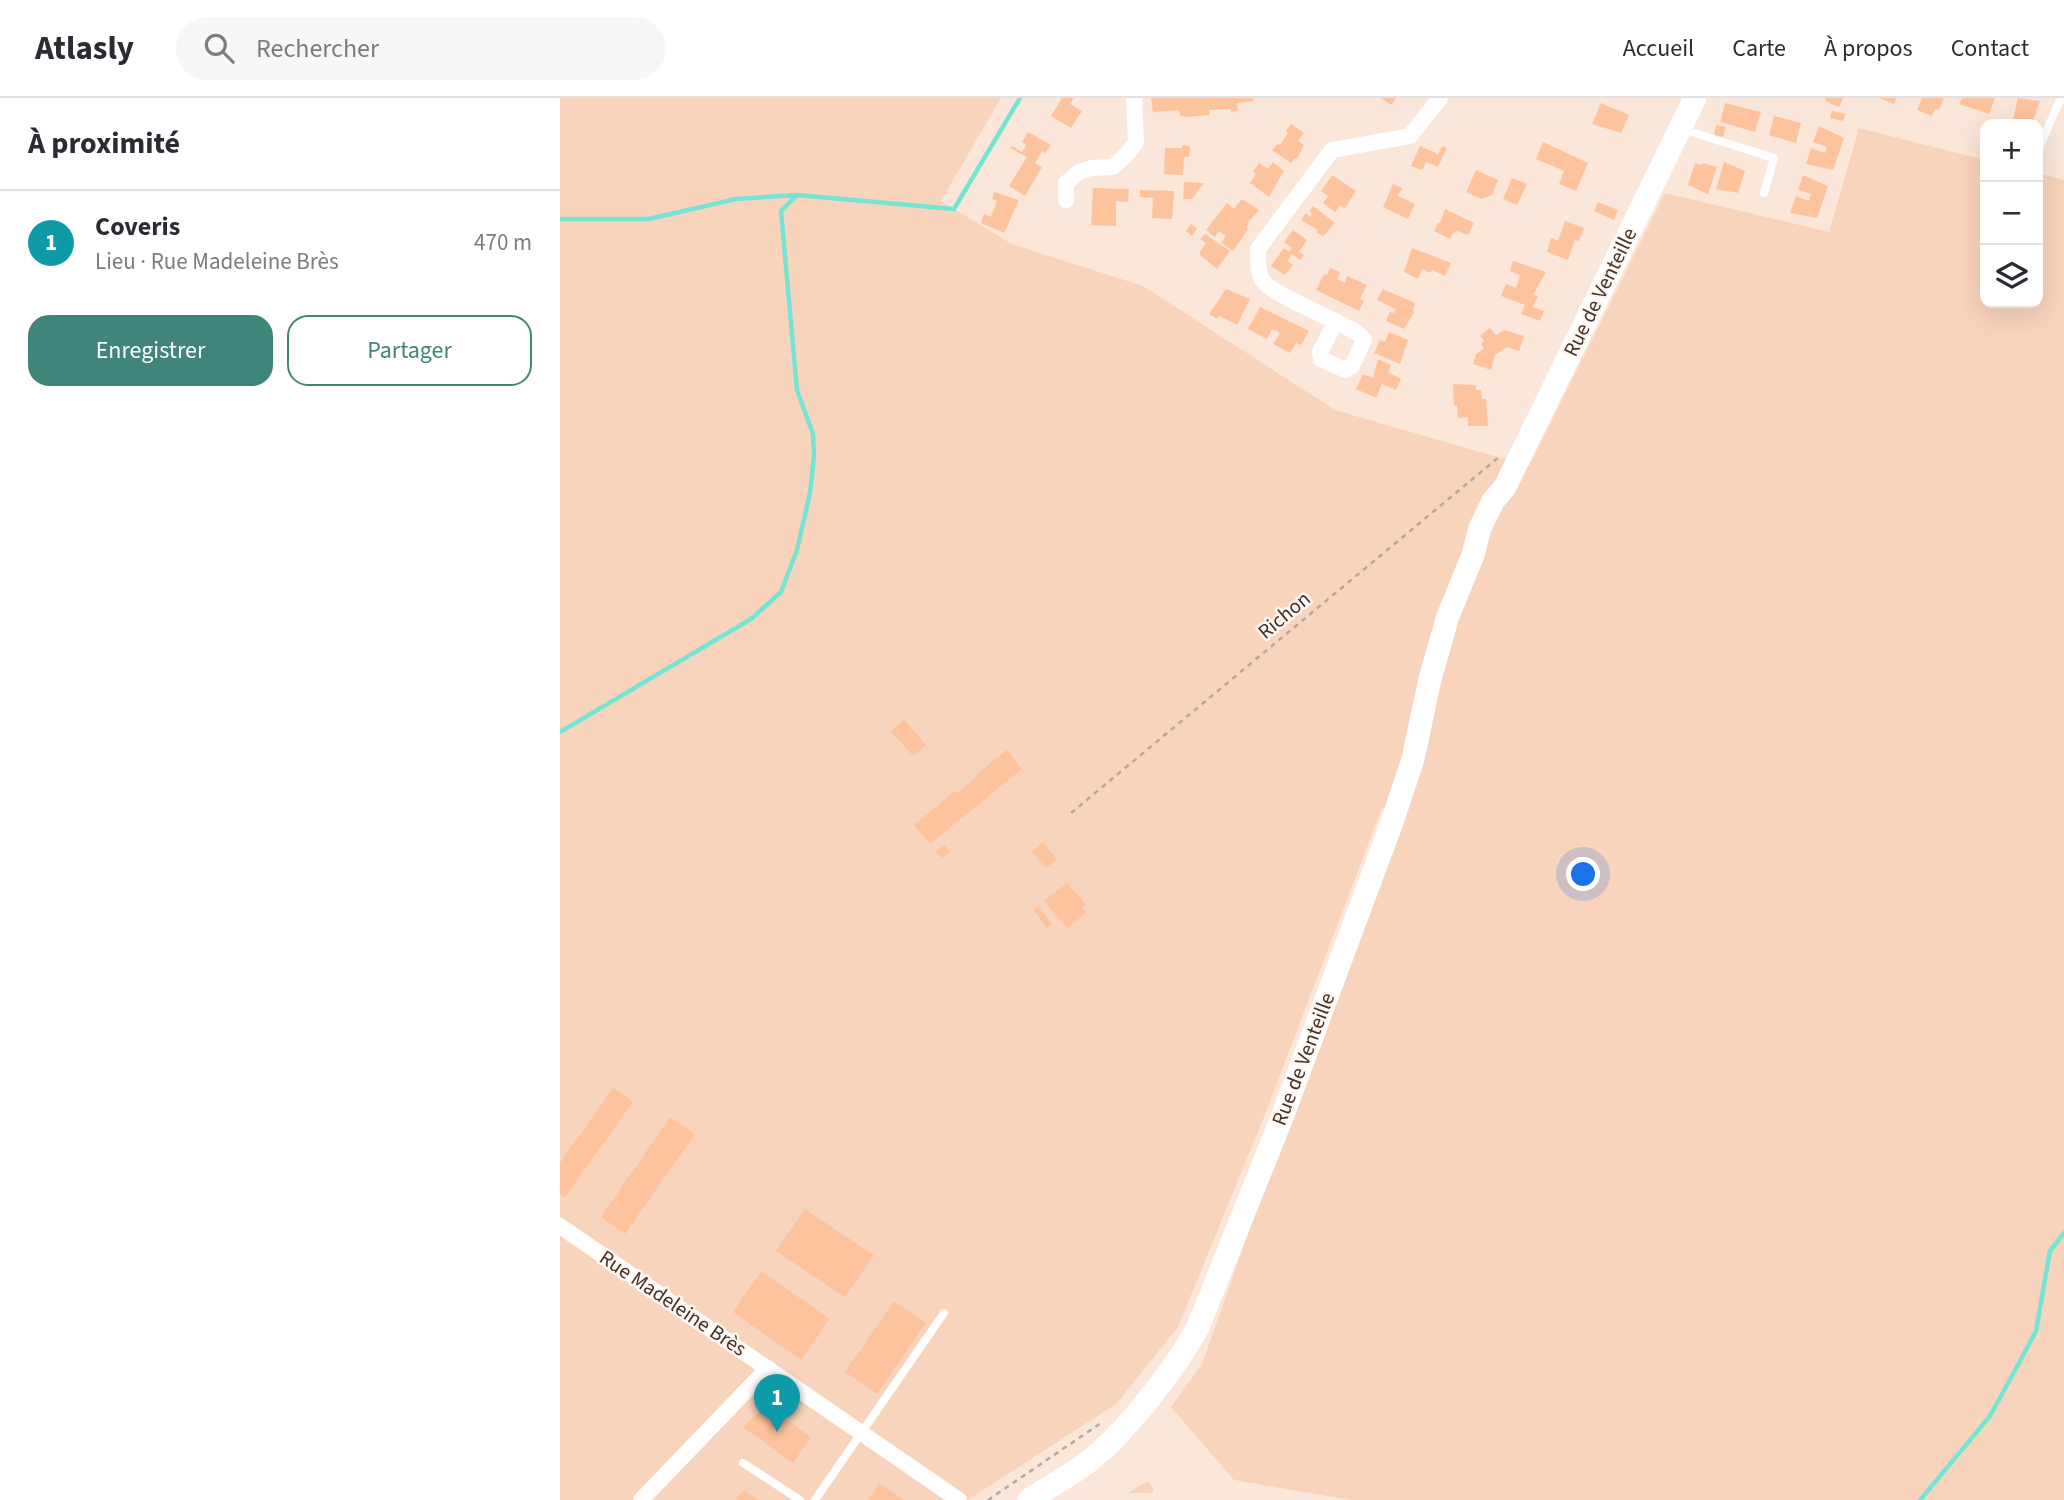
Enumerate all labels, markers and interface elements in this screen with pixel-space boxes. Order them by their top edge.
search box [176,17,666,80]
text: Atlasly [35,25,134,72]
icon: search [200,29,238,67]
text: Rechercher [256,30,379,67]
text: Accueil [1623,31,1694,66]
text: Carte [1732,31,1786,66]
text: À propos [1824,31,1913,66]
text: Contact [1951,31,2029,66]
map controls [1980,119,2043,308]
button: + [1980,119,2043,182]
text: À proximité [28,122,180,165]
button: − [1980,182,2043,245]
text: Coveris [95,208,180,245]
street label: Rue de Venteille [1556,222,1644,362]
text: 1 [45,226,57,259]
text: 470 m [474,226,532,259]
text: Lieu · Rue Madeleine Brès [95,245,339,278]
button: layers [1980,245,2043,308]
button: Enregistrer [28,315,273,386]
button: Partager [287,315,532,386]
street label: Richon [1251,584,1317,646]
your location [1566,857,1600,891]
street label: Rue de Venteille [1264,988,1342,1130]
street label: Rue Madeleine Brès [593,1243,753,1364]
pin: 1 [754,1374,800,1432]

